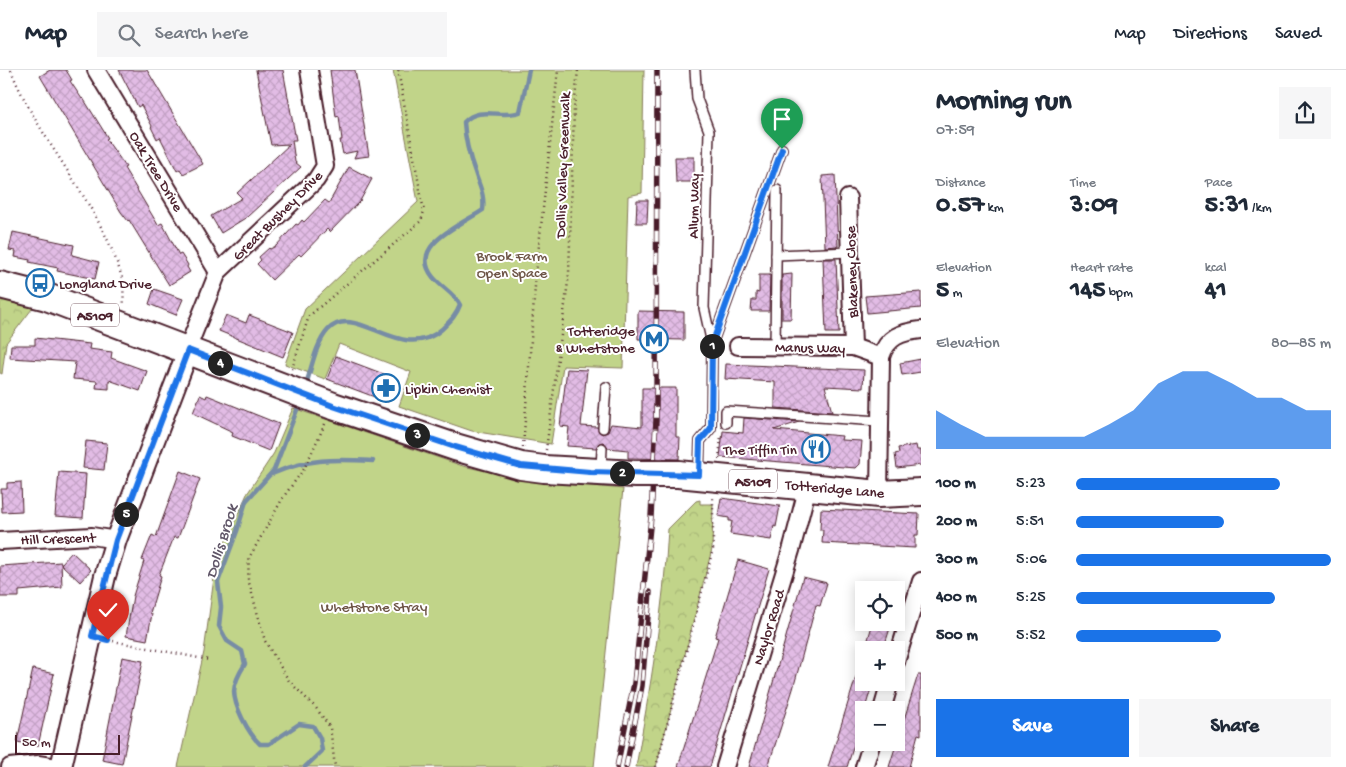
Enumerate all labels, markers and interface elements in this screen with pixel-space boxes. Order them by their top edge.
search box [97,12,447,57]
text: Map [25,20,67,49]
icon: search [115,21,143,49]
text: Search here [155,23,248,46]
text: Map [1114,24,1146,45]
text: Directions [1174,24,1247,45]
text: Saved [1275,24,1321,45]
text: Morning run [936,86,1071,119]
button: share [1279,87,1331,139]
street label: Dollis Valley Greenwalk [552,91,576,239]
pin [761,98,803,149]
icon: arrive [768,105,796,133]
text: 07:59 [936,122,975,141]
street label: Oak Tree Drive [124,129,186,216]
street label: Great Bushey Drive [230,167,327,265]
street label: Allum Way [685,173,705,239]
text: Distance [936,175,985,192]
text: Time [1070,175,1096,192]
text: Pace [1205,175,1232,192]
text: 0.57 [936,192,984,221]
text: 3:09 [1070,192,1118,221]
text: 5:31 [1205,192,1249,221]
text: km [984,200,1004,217]
text: /km [1249,200,1272,217]
street label: Blakeney Close [842,225,864,319]
park label: Brook Farm Open Space [476,248,548,283]
text: Elevation [936,260,992,277]
text: Heart rate [1070,260,1133,277]
text: kcal [1205,260,1227,277]
bus stop icon: Longland Drive [25,268,55,298]
place label: Longland Drive [59,276,152,294]
text: 5 [936,277,949,306]
text: 145 [1070,277,1105,306]
text: 41 [1205,277,1227,306]
text: m [949,285,962,302]
text: bpm [1105,285,1133,302]
road number: A5109 [71,304,119,326]
place label: Totteridge & Whetstone [556,323,635,358]
metro station icon: Totteridge & Whetstone [639,324,669,354]
pin: 1 [700,334,724,358]
text: Elevation [936,335,1000,354]
text: 80–85 m [1271,335,1331,354]
text: 1 [710,338,715,355]
street label: Manus Way [775,339,846,359]
pin: 4 [208,350,232,376]
text: 4 [217,355,224,372]
pharmacy icon: Lipkin Chemist [371,373,401,403]
place label: Lipkin Chemist [405,381,493,399]
pin: 3 [404,422,430,448]
text: 3 [414,427,421,444]
restaurant icon: The Tiffin Tin [801,434,831,464]
place label: The Tiffin Tin [723,442,797,460]
pin: 2 [610,460,634,486]
text: 2 [619,465,626,482]
road number: A5109 [729,470,777,492]
text: 100 m [936,475,976,494]
text: 5:23 [1016,475,1046,494]
street label: Totteridge Lane [784,477,885,503]
water label: Dollis Brook [203,501,244,581]
pin: 5 [114,502,138,526]
text: 5 [123,506,130,523]
text: 200 m [936,513,977,532]
text: 5:51 [1016,513,1044,532]
street label: Hill Crescent [20,530,98,550]
text: 300 m [936,551,978,570]
text: 5:06 [1016,551,1047,570]
map controls [855,581,905,751]
button: locate [855,581,905,631]
street label: Naylor Road [750,586,790,668]
pin [87,589,129,640]
text: 400 m [936,589,977,608]
text: 5:25 [1016,589,1046,608]
icon: check [94,596,122,624]
park label: Whetstone Stray [321,599,428,617]
text: 500 m [936,627,978,646]
text: 5:52 [1016,627,1046,646]
button: + [855,641,905,691]
button: Save [936,699,1129,757]
button: Share [1139,699,1331,757]
button: − [855,701,905,751]
scale bar [15,732,120,755]
text: 50 m [22,735,51,752]

